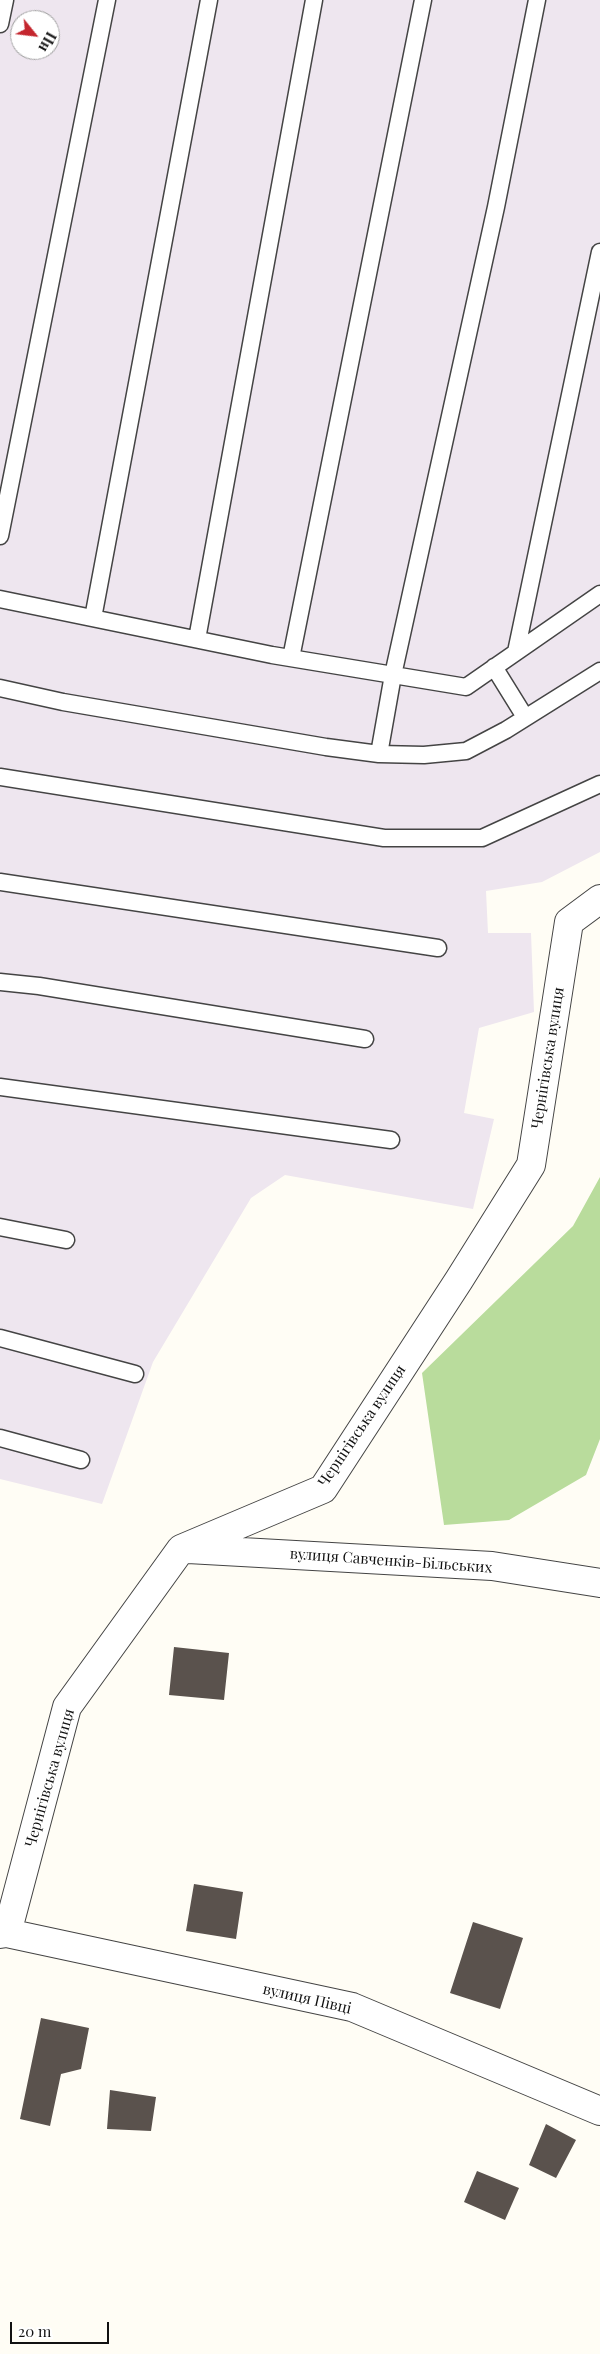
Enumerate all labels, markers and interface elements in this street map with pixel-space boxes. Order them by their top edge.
north arrow [10,10,60,60]
text: Пн [34,29,61,55]
street label: Чернігівська вулиця [528,986,568,1130]
street label: Чернігівська вулиця [314,1362,410,1490]
street label: вулиця Савченків-Більських [289,1545,493,1577]
street label: Чернігівська вулиця [22,1707,78,1849]
street label: вулиця Півці [261,1980,353,2018]
scale bar [12,2312,111,2344]
text: 20 m [18,2321,51,2341]

